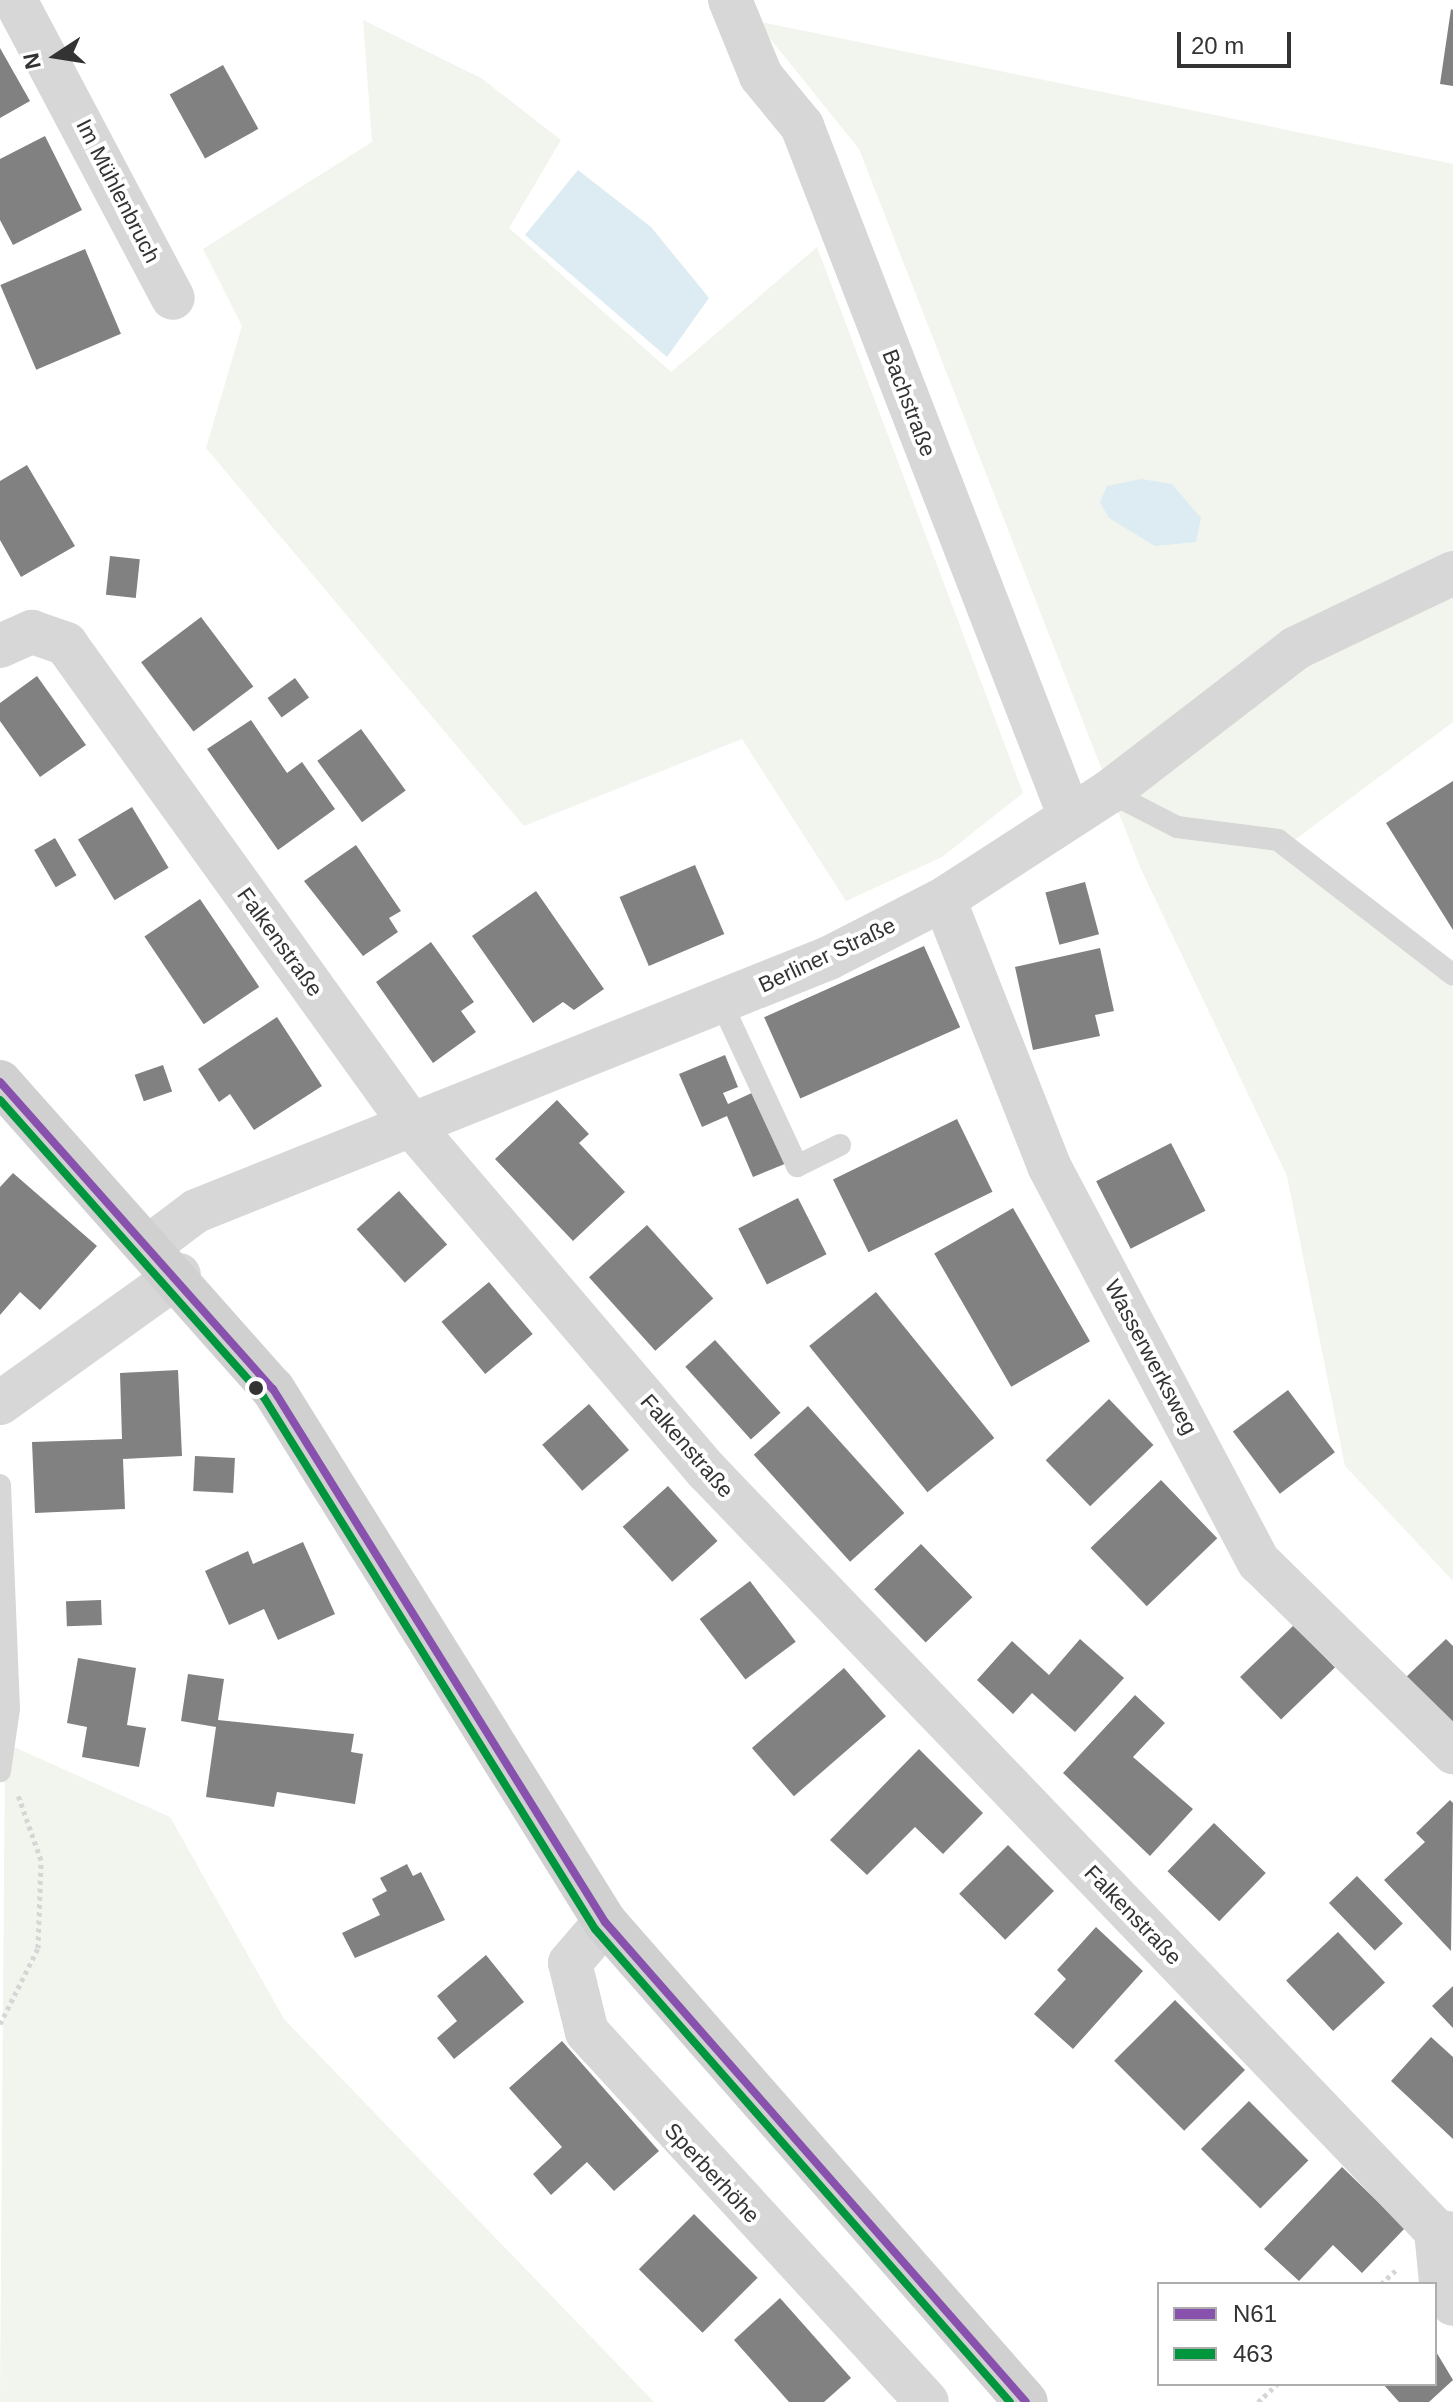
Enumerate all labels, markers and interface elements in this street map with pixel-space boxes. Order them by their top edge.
north arrow [16,16,96,96]
scale bar [1181,16,1295,66]
text: 20 m [1191,32,1244,59]
text: N [18,51,46,71]
street label: Im Mühlenbruch [70,115,166,267]
street label: Bachstraße [877,346,941,460]
street label: Falkenstraße [232,882,328,1002]
street label: Berliner Straße [754,912,900,998]
street label: Wasserwerksweg [1099,1275,1203,1439]
unlabelled marker [248,1380,264,1396]
street label: Falkenstraße [635,1389,739,1503]
street label: Falkenstraße [1079,1860,1187,1970]
street label: Sperberhöhe [659,2117,765,2229]
legend [1157,2282,1437,2386]
text: N61 [1233,2300,1277,2327]
text: 463 [1233,2340,1273,2367]

